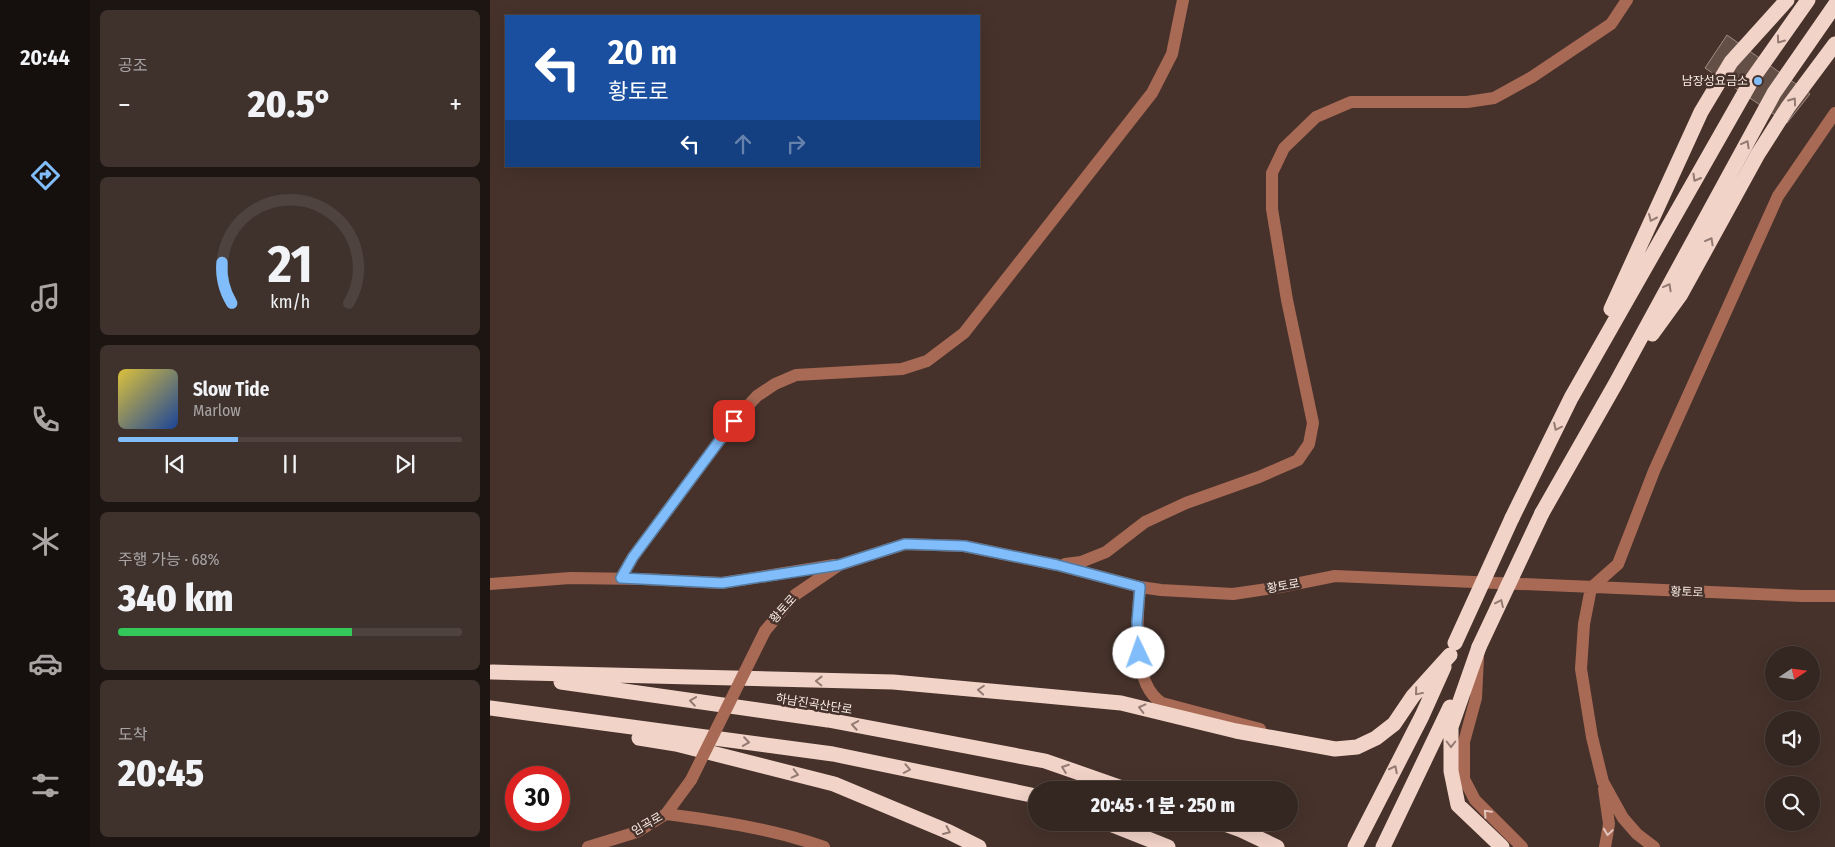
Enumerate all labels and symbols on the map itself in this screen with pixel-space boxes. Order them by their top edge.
one-way arrow [1777,34,1786,44]
place label: 남장성요금소 [1682,74,1748,88]
marker: 남장성요금소 [1752,75,1764,87]
one-way arrow [1787,97,1796,107]
one-way arrow [1740,141,1750,150]
one-way arrow [1692,173,1702,182]
one-way arrow [1649,213,1659,222]
one-way arrow [1704,237,1714,246]
one-way arrow [1662,283,1672,292]
pin [713,400,755,442]
one-way arrow [1552,422,1563,431]
street label: 황토로 [1265,576,1301,596]
street label: 황토로 [1670,584,1704,600]
street label: 황토로 [767,592,799,626]
one-way arrow [1493,599,1504,608]
position arrow [1112,626,1164,678]
north arrow [1765,646,1820,701]
one-way arrow [815,675,823,686]
one-way arrow [977,685,985,696]
one-way arrow [1414,686,1423,695]
street label: 하남진곡산단로 [775,691,853,717]
one-way arrow [689,696,697,707]
one-way arrow [1138,703,1147,714]
one-way arrow [850,721,859,731]
one-way arrow [743,736,751,747]
one-way arrow [1446,740,1456,748]
one-way arrow [902,763,911,773]
one-way arrow [1062,764,1070,774]
one-way arrow [1388,765,1398,774]
speed limit sign: 30 [505,766,570,831]
one-way arrow [790,768,799,779]
one-way arrow [1484,809,1493,818]
street label: 임곡로 [629,810,665,838]
one-way arrow [942,825,951,836]
one-way arrow [1603,827,1613,836]

